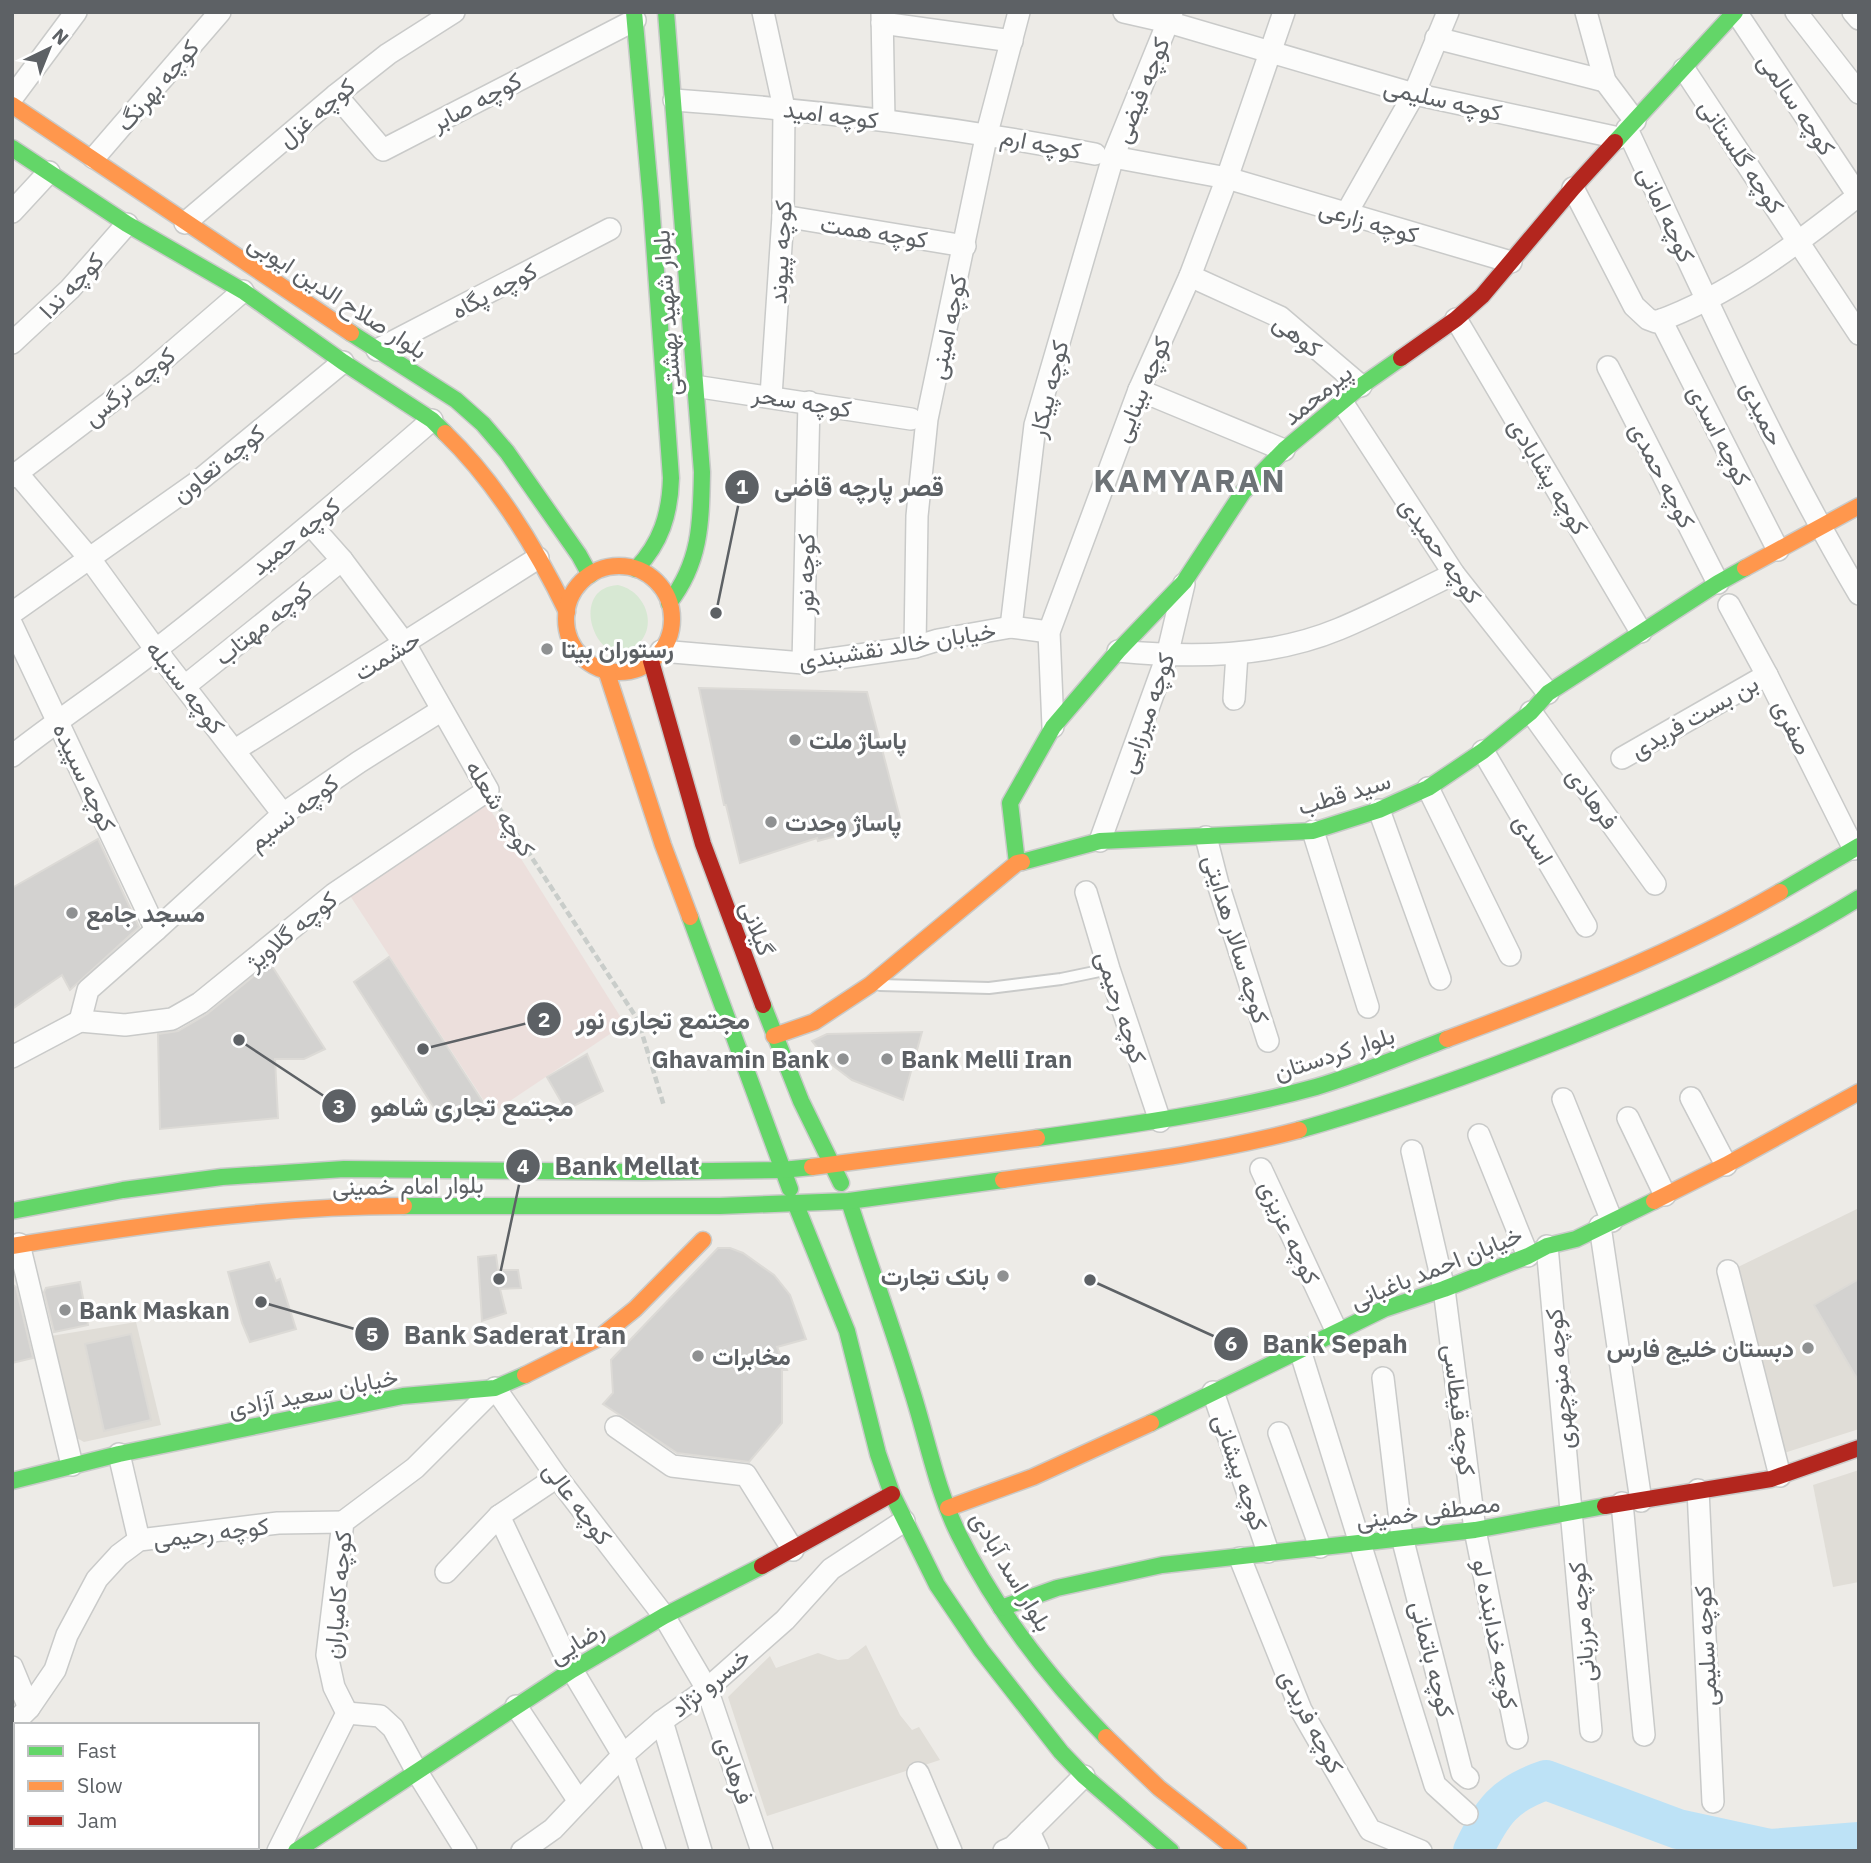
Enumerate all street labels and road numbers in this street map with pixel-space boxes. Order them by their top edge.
street label: کوچه بهرنگ [108,32,206,138]
street label: کوچه فیضی [1105,32,1178,148]
street label: کوچه سالمی [1750,46,1843,162]
street label: کوچه صابر [424,64,527,140]
street label: کوچه غزل [270,70,362,155]
street label: کوچه سلیمی [1380,70,1505,129]
street label: کوچه امید [782,92,880,137]
street label: کوچه گلستانی [1691,92,1792,220]
street label: کوچه ارم [998,119,1084,167]
street label: کوچه امانی [1630,161,1703,268]
street label: کوچه زارعی [1315,192,1422,251]
street label: کوچه پیوند [761,199,800,305]
street label: کوچه همت [818,207,930,256]
street label: بلوار صلاح الدین ایوبی [242,226,434,367]
street label: بلوار شهید بهشتی [644,229,688,397]
street label: کوچه ندا [31,245,111,326]
street label: کوچه پگاه [446,254,543,327]
street label: کوچه امینی [920,272,975,382]
street label: کوهی [1267,306,1329,364]
street label: کوچه بینایی [1104,331,1179,447]
street label: کوچه پیکار [1020,337,1077,442]
street label: کوچه نرگس [76,339,182,434]
street label: پیرمحمد [1275,356,1359,433]
street label: حمیدی [1734,375,1792,451]
street label: کوچه سحر [749,377,854,426]
street label: کوچه اسدی [1680,379,1759,492]
street label: کوچه پشابادی [1501,411,1597,541]
street label: کوچه حمدی [1622,416,1703,534]
street label: کوچه تعاون [165,417,272,510]
street label: کوچه حمید [243,490,347,583]
street label: کوچه حمیدی [1392,490,1490,610]
street label: کوچه نور [788,533,823,616]
street label: کوچه مهتاب [208,574,319,673]
street label: خیابان خالد نقشبندی [796,614,998,676]
street label: حشمت [348,622,426,688]
street label: کوچه سنبله [138,633,233,741]
street label: کوچه میرزایی [1110,649,1182,778]
street label: بن بست فریدی [1624,666,1764,766]
street label: صفری [1766,694,1820,760]
street label: کوچه سپیده [45,717,124,837]
street label: کوچه شعله [458,754,543,863]
street label: فرهادی [1560,760,1626,836]
street label: سید قطب [1294,764,1394,822]
street label: کوچه نسیم [241,767,345,858]
street label: اسدی [1506,808,1562,870]
street label: کوچه سالار هدایتی [1195,851,1278,1028]
street label: کوچه گلاویژ [238,883,344,978]
street label: گیلانی [733,896,783,960]
street label: کوچه رحیمی [1088,947,1155,1068]
street label: بلوار کردستان [1270,1018,1398,1088]
street label: بلوار امام خمینی [332,1168,484,1203]
street label: کوچه عزیزی [1251,1175,1328,1290]
street label: خیابان احمد باغبانی [1345,1218,1527,1316]
street label: کوچه منوچهری [1537,1307,1582,1451]
street label: کوچه قیطاسی [1435,1342,1484,1478]
street label: خیابان سعید آزادی [225,1360,401,1424]
street label: کوچه پیشانی [1205,1409,1276,1535]
street label: کوچه عالی [535,1455,620,1552]
street label: مصطفی خمینی [1354,1486,1502,1536]
street label: بلوار اسد آبادی [963,1505,1061,1637]
street label: کوچه رحیمی [151,1509,271,1556]
street label: کوچه کامیاران [315,1530,360,1661]
street label: کوچه خدابنده لو [1465,1556,1526,1712]
street label: کوچه مرزبانی [1560,1560,1603,1683]
street label: کوچه سلیمی [1686,1585,1725,1707]
street label: کوچه باتمانی [1402,1598,1463,1721]
street label: رضایی [542,1613,610,1671]
street label: خسرو نژاد [663,1640,757,1724]
street label: کوچه فریدی [1271,1663,1352,1779]
street label: فرهادی [709,1732,761,1808]

